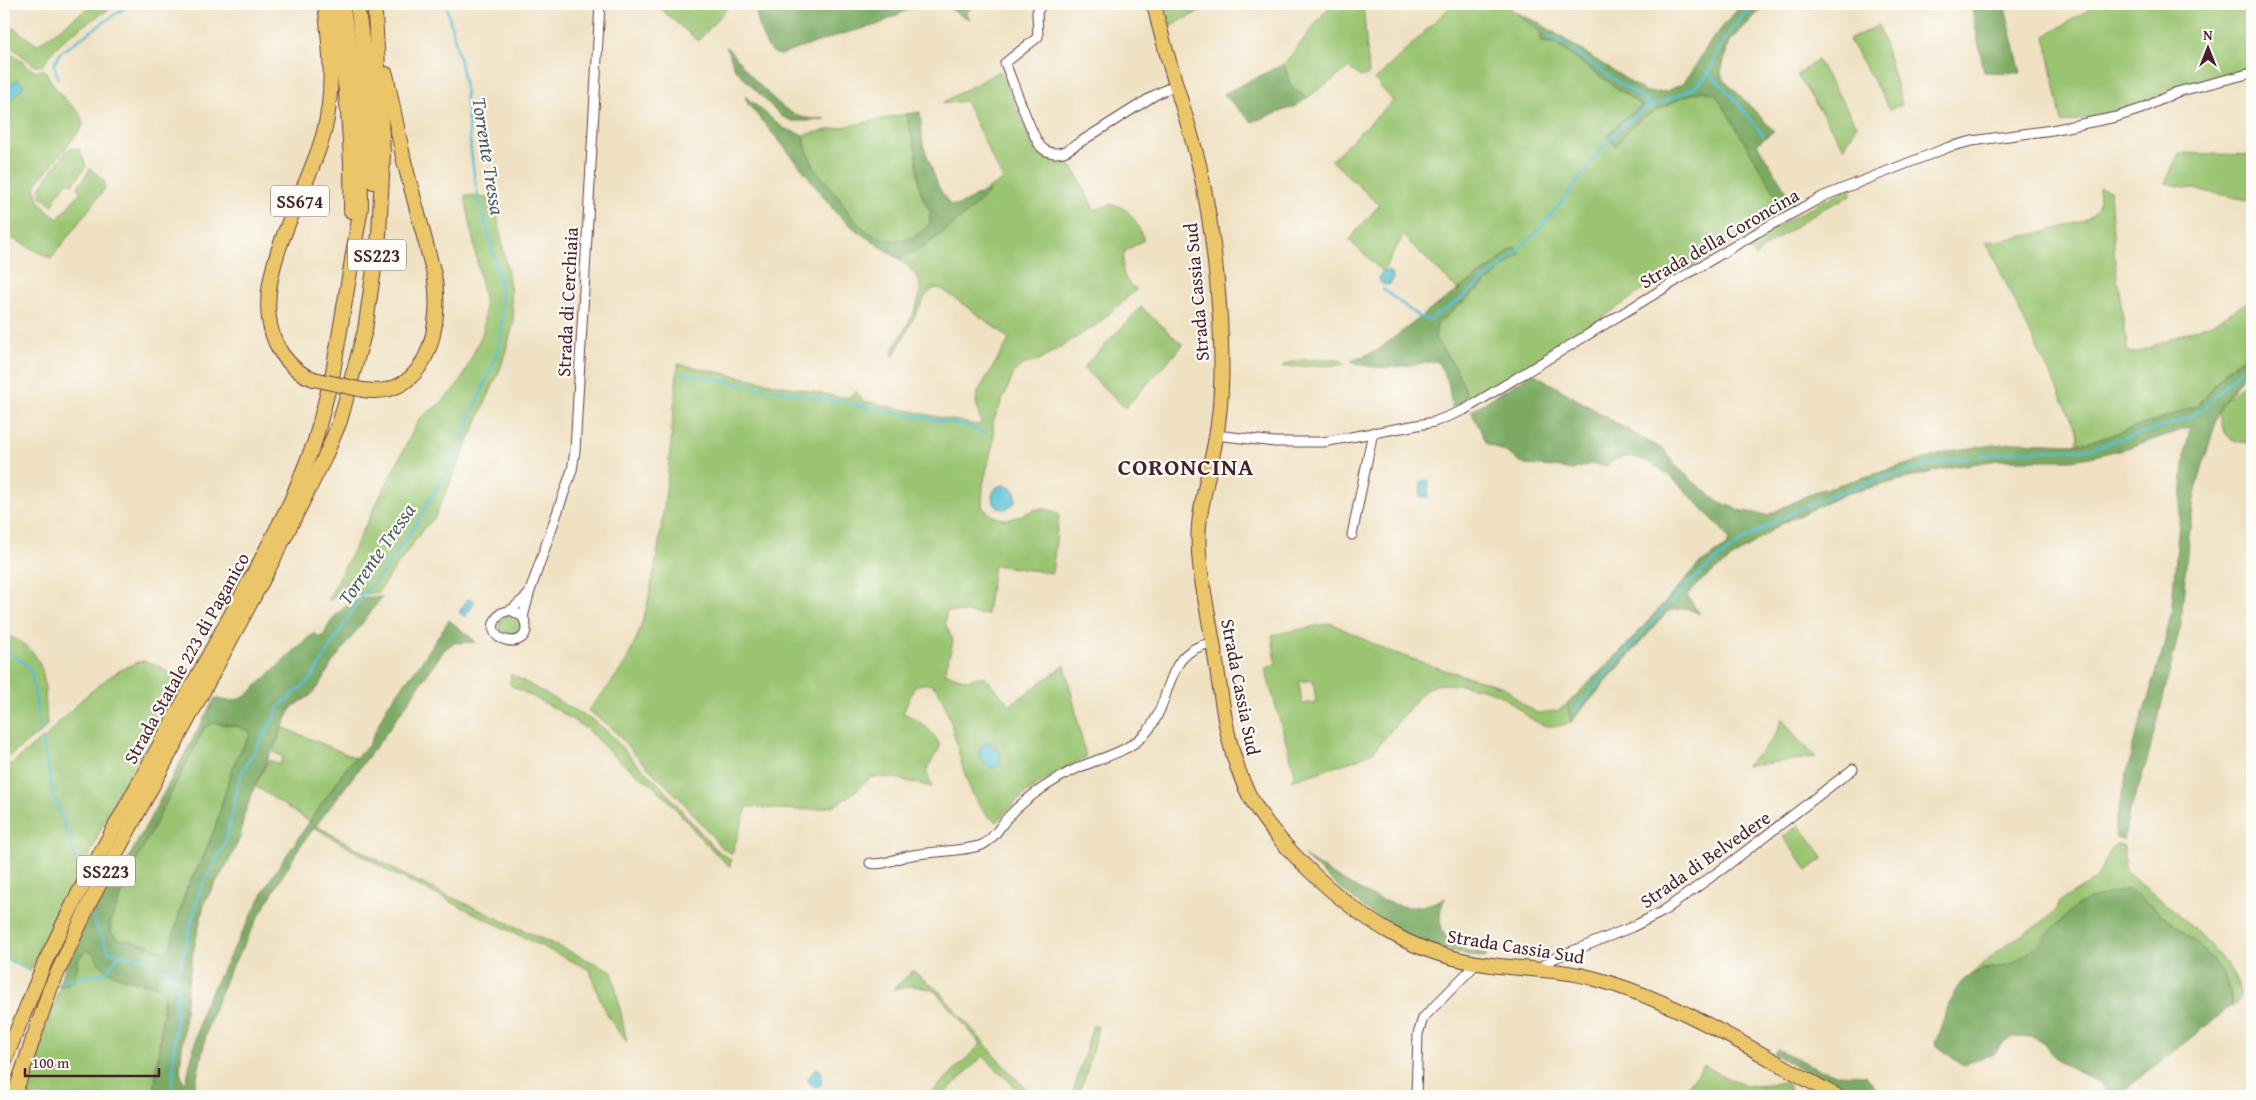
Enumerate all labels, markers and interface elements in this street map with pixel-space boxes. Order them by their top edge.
north arrow [2184,22,2234,72]
text: N [2203,25,2213,45]
water label: Torrente Tressa [465,95,513,218]
street label: Strada della Coroncina [1634,181,1804,295]
road number: SS674 [271,186,329,217]
street label: Strada Cassia Sud [1176,221,1216,362]
street label: Strada di Cerchiaia [549,226,585,378]
road number: SS223 [348,240,406,270]
district label: CORONCINA [1118,449,1254,484]
water label: Torrente Tressa [330,496,422,611]
street label: Strada Statale 223 di Paganico [116,547,256,769]
street label: Strada Cassia Sud [1214,616,1268,758]
street label: Strada di Belvedere [1634,803,1776,915]
road number: SS223 [77,856,135,886]
street label: Strada Cassia Sud [1445,921,1587,971]
scale bar [25,1045,159,1077]
text: 100 m [32,1052,70,1073]

